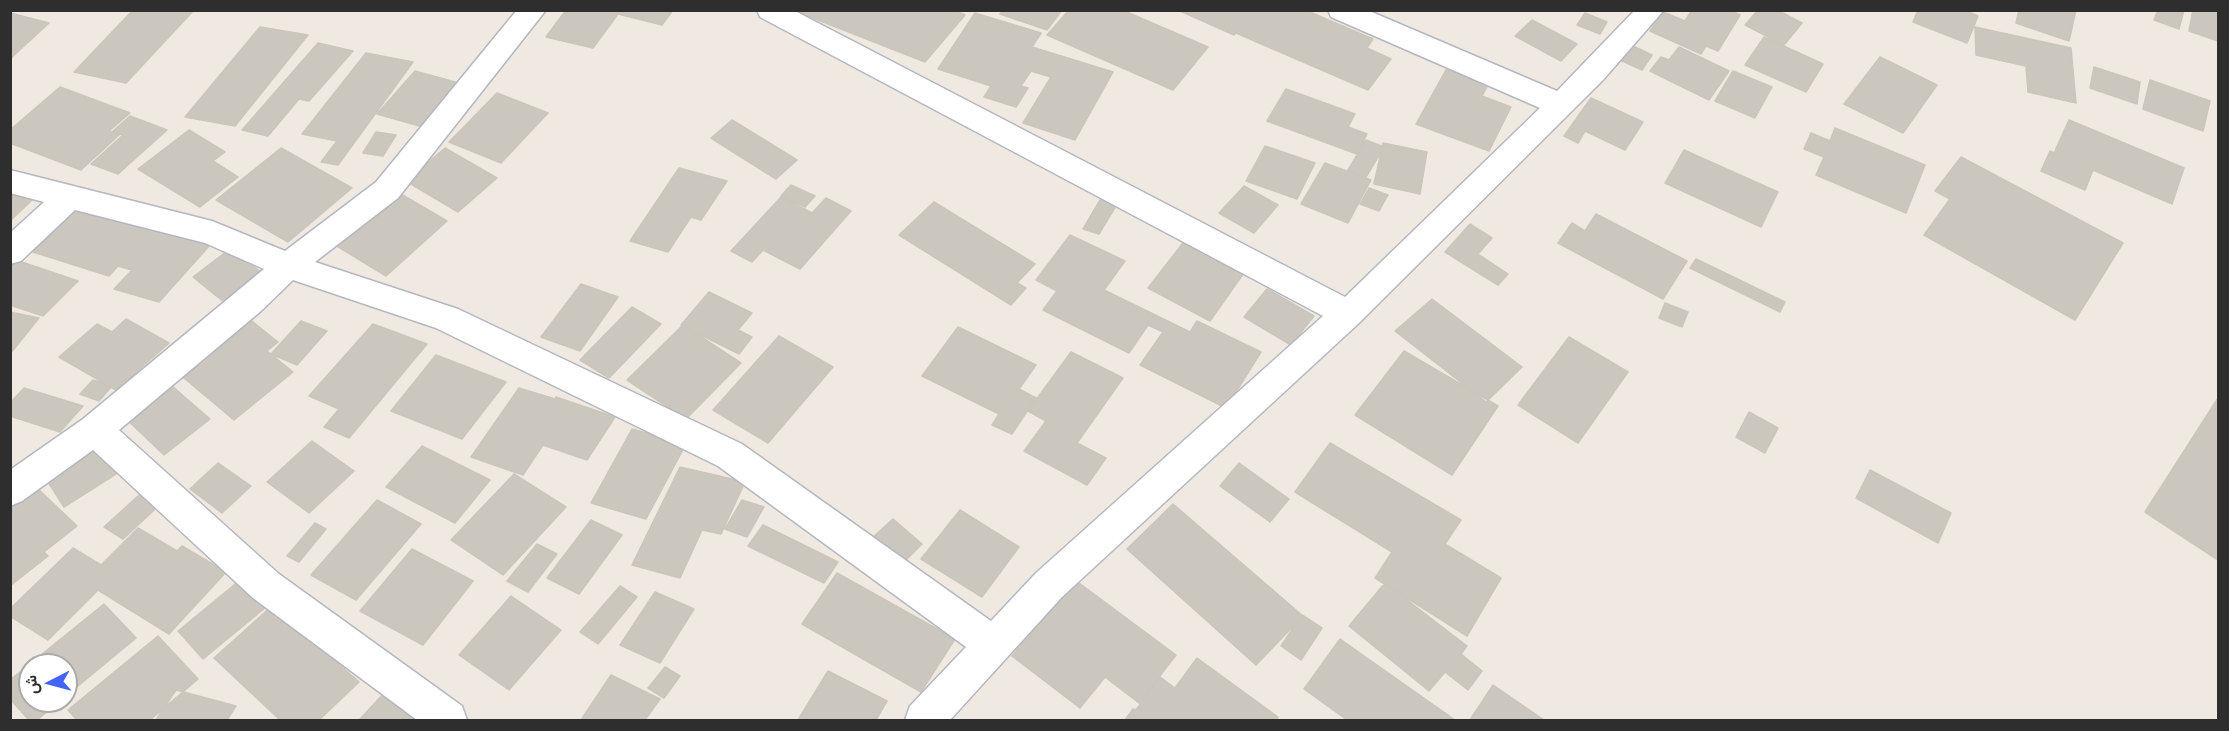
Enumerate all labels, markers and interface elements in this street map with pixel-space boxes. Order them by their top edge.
north arrow [18,653,78,713]
text: ش [21,674,42,695]

